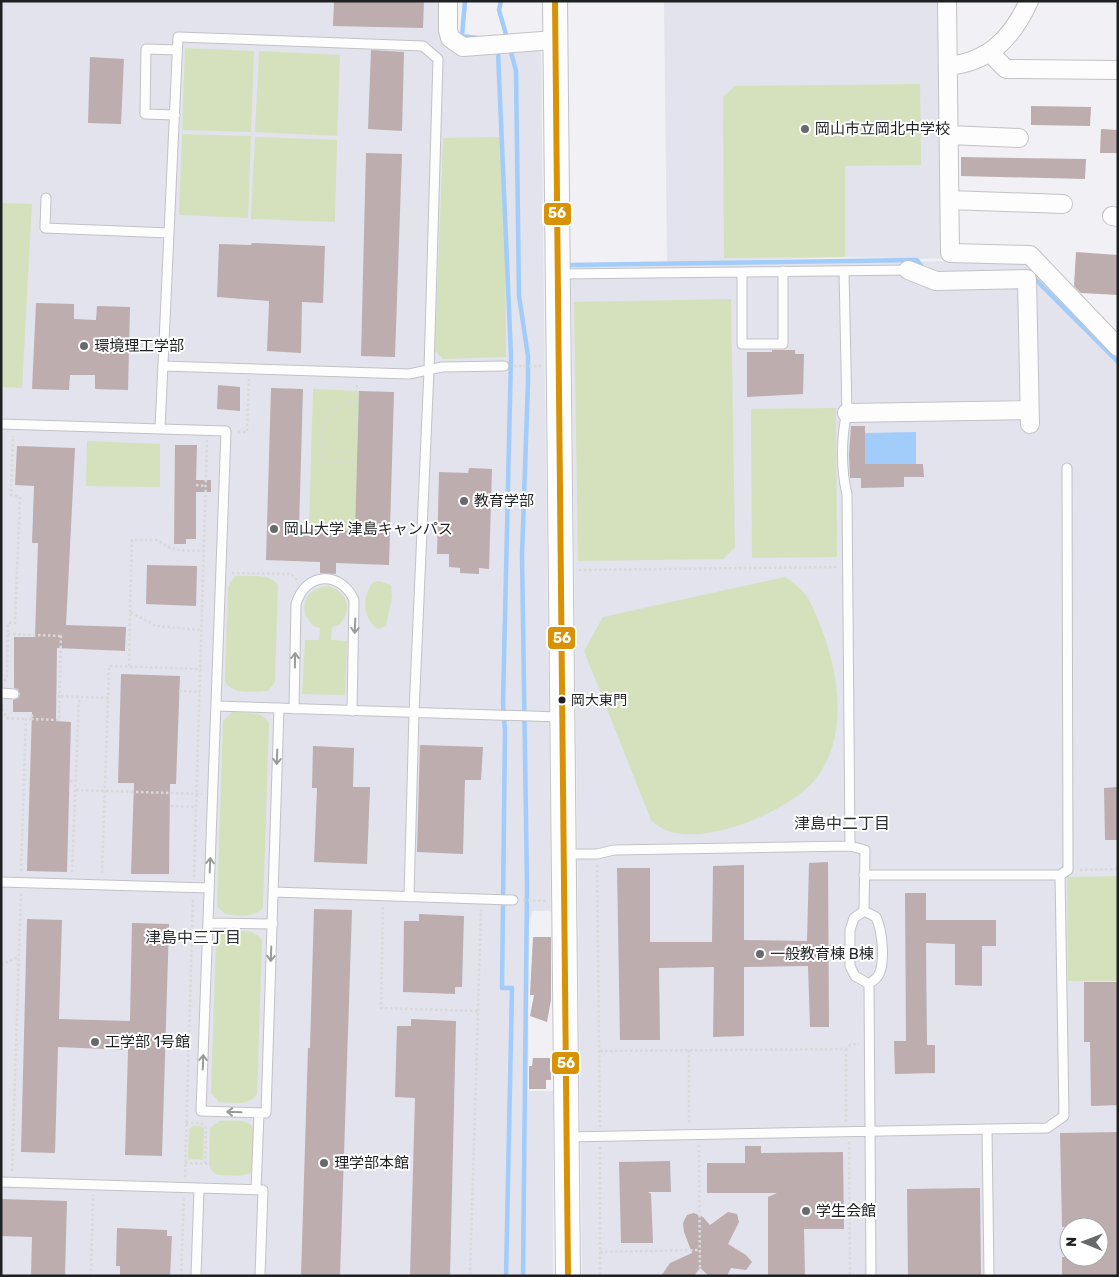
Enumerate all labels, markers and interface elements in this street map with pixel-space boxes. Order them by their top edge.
place label: 岡山市立岡北中学校 [815,120,950,138]
marker: 岡山市立岡北中学校 [799,123,811,135]
line badge: 56 [543,202,572,226]
text: 56 [548,205,566,222]
place label: 環境理工学部 [94,337,184,355]
marker: 環境理工学部 [78,340,90,352]
place label: 教育学部 [474,492,534,510]
marker: 教育学部 [458,495,470,507]
place label: 岡山大学 津島キャンパス [284,520,453,538]
marker: 岡山大学 津島キャンパス [268,523,280,535]
one-way arrow [350,618,360,634]
line badge: 56 [547,626,576,650]
text: 56 [553,630,571,647]
one-way arrow [290,652,300,668]
place label: 岡大東門 [571,692,627,709]
marker: 岡大東門 [557,695,567,705]
one-way arrow [273,749,282,765]
district label: 津島中二丁目 [794,814,890,833]
one-way arrow [206,857,215,873]
district label: 津島中三丁目 [145,928,241,947]
place label: 一般教育棟 B棟 [770,945,874,963]
one-way arrow [267,946,276,962]
marker: 一般教育棟 B棟 [754,948,766,960]
place label: 工学部 1号館 [105,1033,190,1051]
marker: 工学部 1号館 [89,1036,101,1048]
line badge: 56 [551,1051,580,1075]
one-way arrow [198,1055,208,1071]
text: 56 [557,1055,575,1072]
one-way arrow [226,1107,242,1117]
place label: 理学部本館 [334,1154,409,1172]
marker: 理学部本館 [318,1157,330,1169]
place label: 学生会館 [816,1202,876,1220]
marker: 学生会館 [800,1205,812,1217]
north arrow [1059,1217,1109,1267]
text: N [1063,1237,1080,1247]

